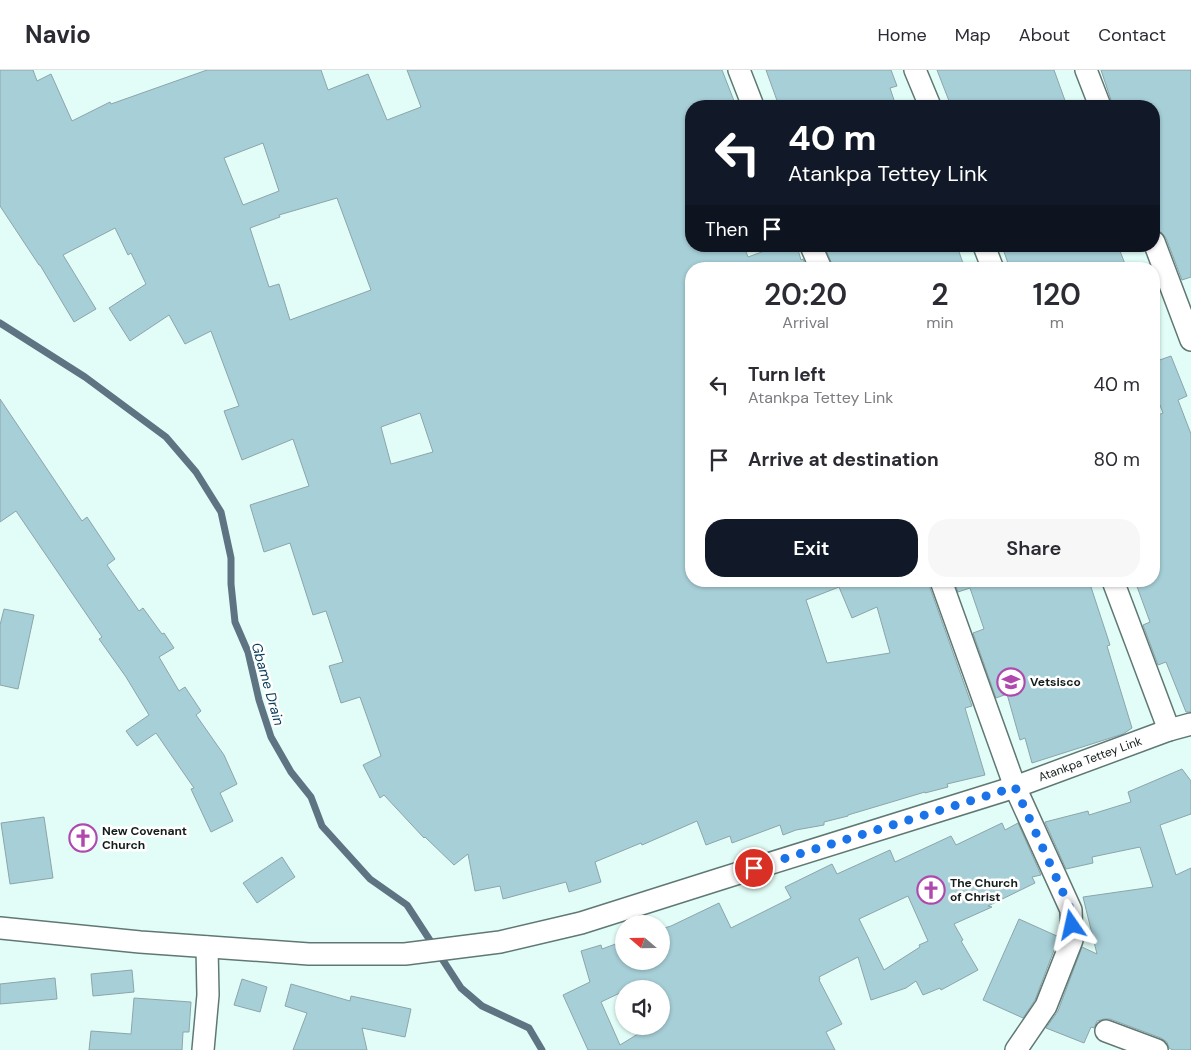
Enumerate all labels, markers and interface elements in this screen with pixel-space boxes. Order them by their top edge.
text: Navio [25,19,91,50]
text: Home [877,23,927,47]
text: Map [955,23,991,47]
text: About [1019,23,1070,47]
text: Contact [1098,23,1166,47]
text: 40 m [788,115,877,161]
icon: left [705,120,770,185]
text: Atankpa Tettey Link [788,159,988,188]
icon: arrive [758,215,786,243]
text: Then [705,217,748,242]
text: 20:20 [764,275,847,314]
text: 2 [931,275,949,314]
text: 120 [1033,275,1081,314]
text: Arrival [782,312,829,333]
text: min [926,312,954,333]
text: m [1050,312,1064,333]
text: Turn left [748,362,826,387]
icon: left [705,371,733,399]
text: 40 m [1093,372,1140,397]
text: Atankpa Tettey Link [748,387,893,408]
icon: arrive [705,446,733,474]
text: Arrive at destination [748,447,939,472]
text: 80 m [1093,447,1140,472]
button: Exit [705,519,918,577]
button: Share [928,519,1140,577]
water label: Gbame Drain [248,640,288,728]
school or university icon: Vetsisco [996,667,1026,697]
place label: Vetsisco [1030,674,1081,690]
street label: Atankpa Tettey Link [1036,733,1144,785]
church icon: New Covenant Church [68,823,98,853]
place label: New Covenant Church [102,823,187,853]
pin [733,847,775,889]
icon: arrive [740,854,768,882]
church icon: The Church of Christ [916,875,946,905]
place label: The Church of Christ [950,875,1018,905]
position arrow [1045,898,1097,950]
north arrow [615,915,670,970]
map controls [615,915,670,1035]
button: sound [615,980,670,1035]

